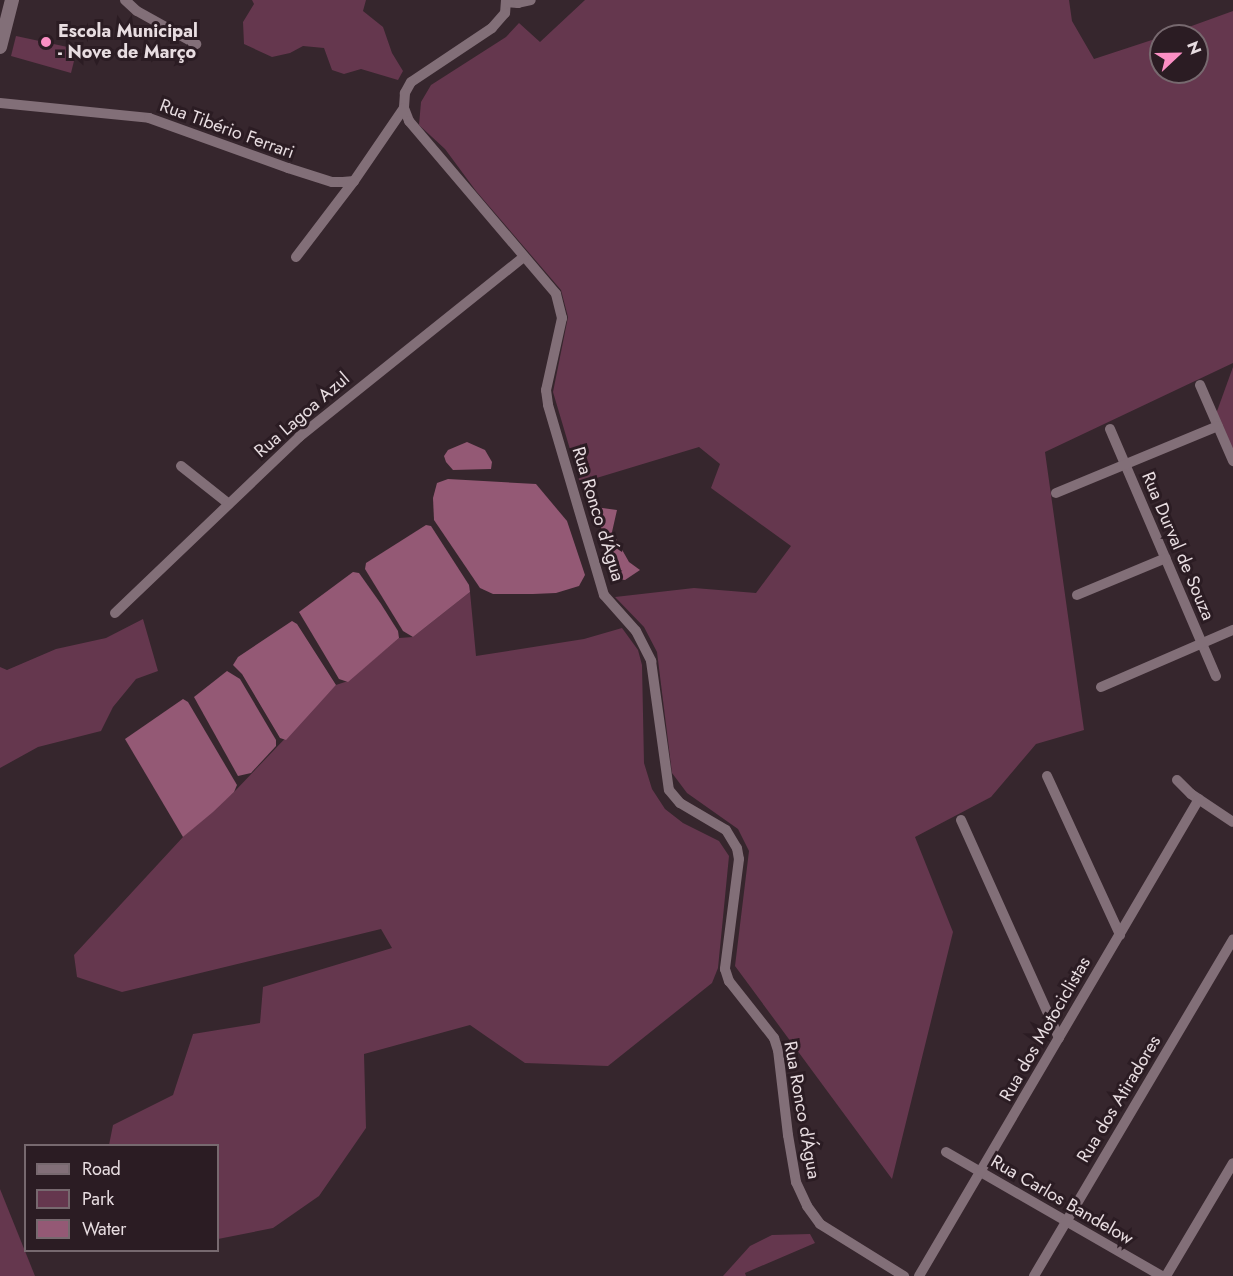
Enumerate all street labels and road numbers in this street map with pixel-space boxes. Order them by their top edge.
street label: Rua Tibério Ferrari [157,95,297,163]
street label: Rua Lagoa Azul [250,368,354,462]
street label: Rua Ronco d’Água [567,444,629,584]
street label: Rua Durval de Souza [1137,469,1219,623]
street label: Rua dos Motociclistas [995,953,1095,1105]
street label: Rua dos Atiradores [1073,1031,1165,1167]
street label: Rua Ronco d’Água [779,1039,825,1181]
street label: Rua Carlos Bandelow [987,1150,1137,1250]

